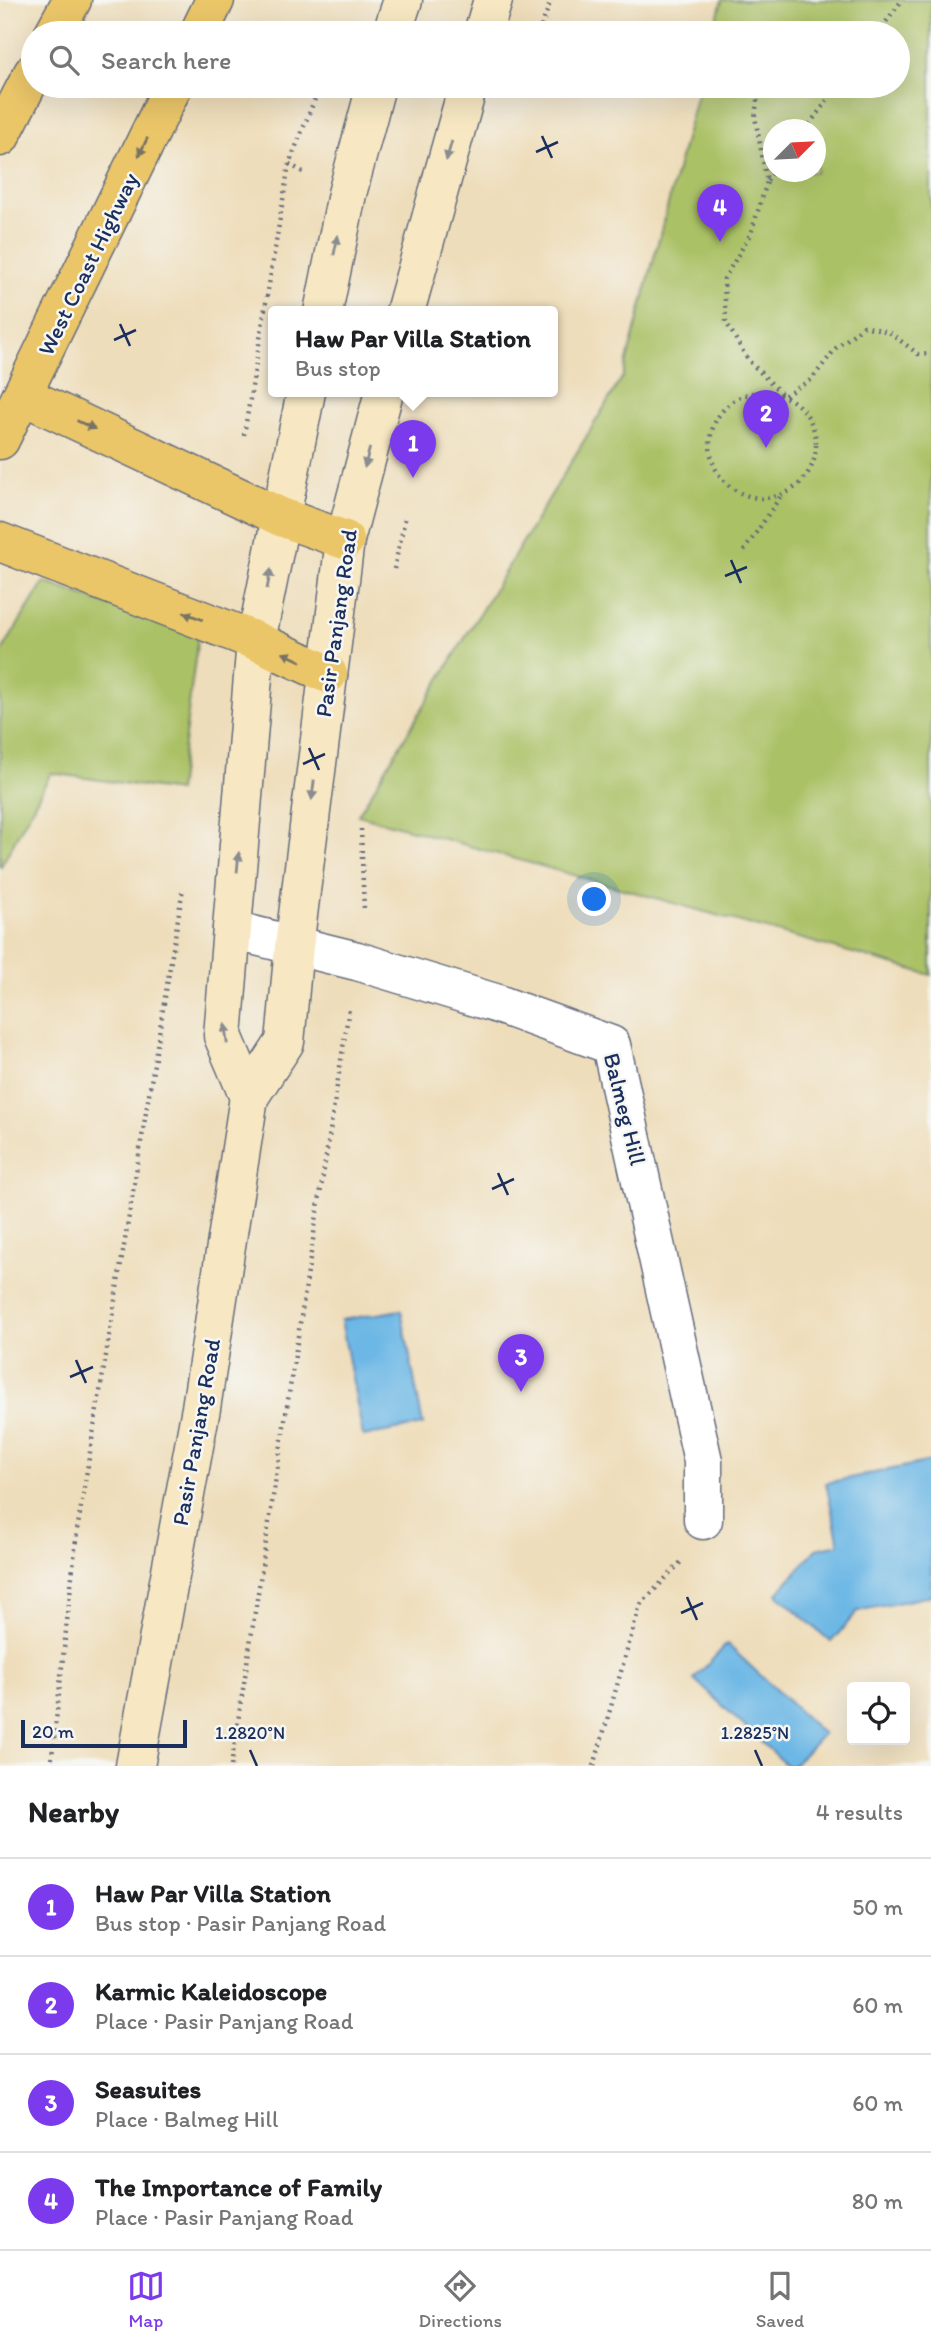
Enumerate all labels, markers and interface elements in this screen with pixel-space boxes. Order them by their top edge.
search box [21,21,910,98]
icon: search [45,41,83,79]
text: Search here [101,44,231,76]
north arrow [763,119,826,182]
one-way arrow [138,137,149,157]
one-way arrow [444,141,454,162]
street label: West Coast Highway [32,168,144,360]
pin: 4 [697,184,743,242]
one-way arrow [331,234,342,256]
popup [268,306,558,397]
text: Haw Par Villa Station [295,322,531,354]
text: Bus stop [295,354,381,382]
pin: 2 [743,390,789,448]
one-way arrow [76,419,96,431]
pin: 1 [390,420,436,478]
one-way arrow [361,448,371,469]
street label: Pasir Panjang Road [309,527,363,719]
one-way arrow [263,568,274,590]
one-way arrow [182,610,203,621]
one-way arrow [282,651,302,663]
one-way arrow [308,779,319,801]
one-way arrow [233,851,244,873]
your location [577,882,611,916]
one-way arrow [220,1023,231,1045]
street label: Balmeg Hill [598,1050,653,1168]
pin: 3 [498,1334,544,1392]
street label: Pasir Panjang Road [166,1336,226,1528]
map controls [847,1682,910,1745]
button: locate [847,1682,910,1745]
scale bar [21,1717,187,1749]
text: 20 m [32,1720,74,1743]
text: 1.2820°N [215,1722,285,1744]
text: 1.2825°N [721,1722,789,1744]
text: Nearby [28,1793,119,1830]
text: 4 results [816,1798,903,1826]
text: Haw Par Villa Station [95,1877,331,1909]
text: 1 [46,1893,56,1921]
text: 50 m [852,1893,903,1921]
text: Bus stop · Pasir Panjang Road [95,1909,386,1937]
text: Karmic Kaleidoscope [95,1975,327,2007]
text: 2 [45,1991,57,2019]
text: 60 m [852,1991,903,2019]
text: Place · Pasir Panjang Road [95,2007,353,2035]
text: Seasuites [95,2073,201,2105]
text: 3 [45,2089,57,2117]
text: 60 m [852,2089,903,2117]
text: Place · Balmeg Hill [95,2105,278,2133]
text: The Importance of Family [95,2171,382,2203]
text: 4 [44,2187,58,2215]
text: 80 m [852,2187,903,2215]
text: Place · Pasir Panjang Road [95,2203,353,2231]
tab: Map [127,2267,165,2332]
tab: Directions [418,2267,502,2332]
tab: Saved [756,2267,804,2332]

